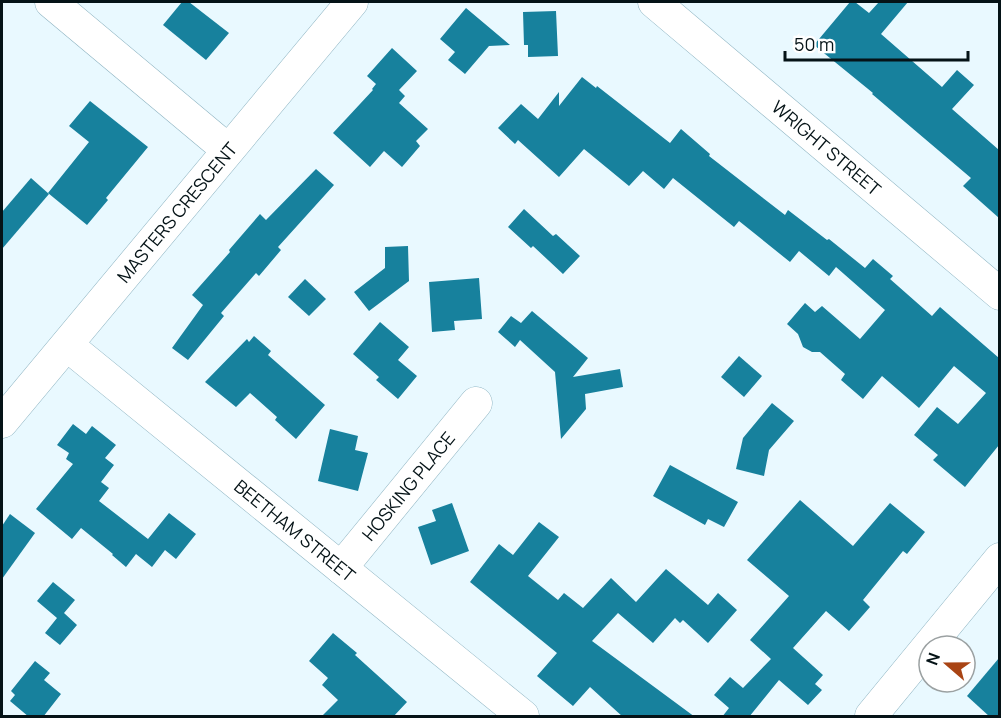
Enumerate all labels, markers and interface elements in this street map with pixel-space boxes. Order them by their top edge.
scale bar [785,24,968,62]
text: 50 m [794,32,834,56]
street label: WRIGHT STREET [767,95,887,201]
street label: MASTERS CRESCENT [111,137,242,287]
street label: HOSKING PLACE [356,426,460,546]
street label: BEETHAM STREET [230,474,361,587]
north arrow [917,634,977,694]
text: N [921,650,945,668]

